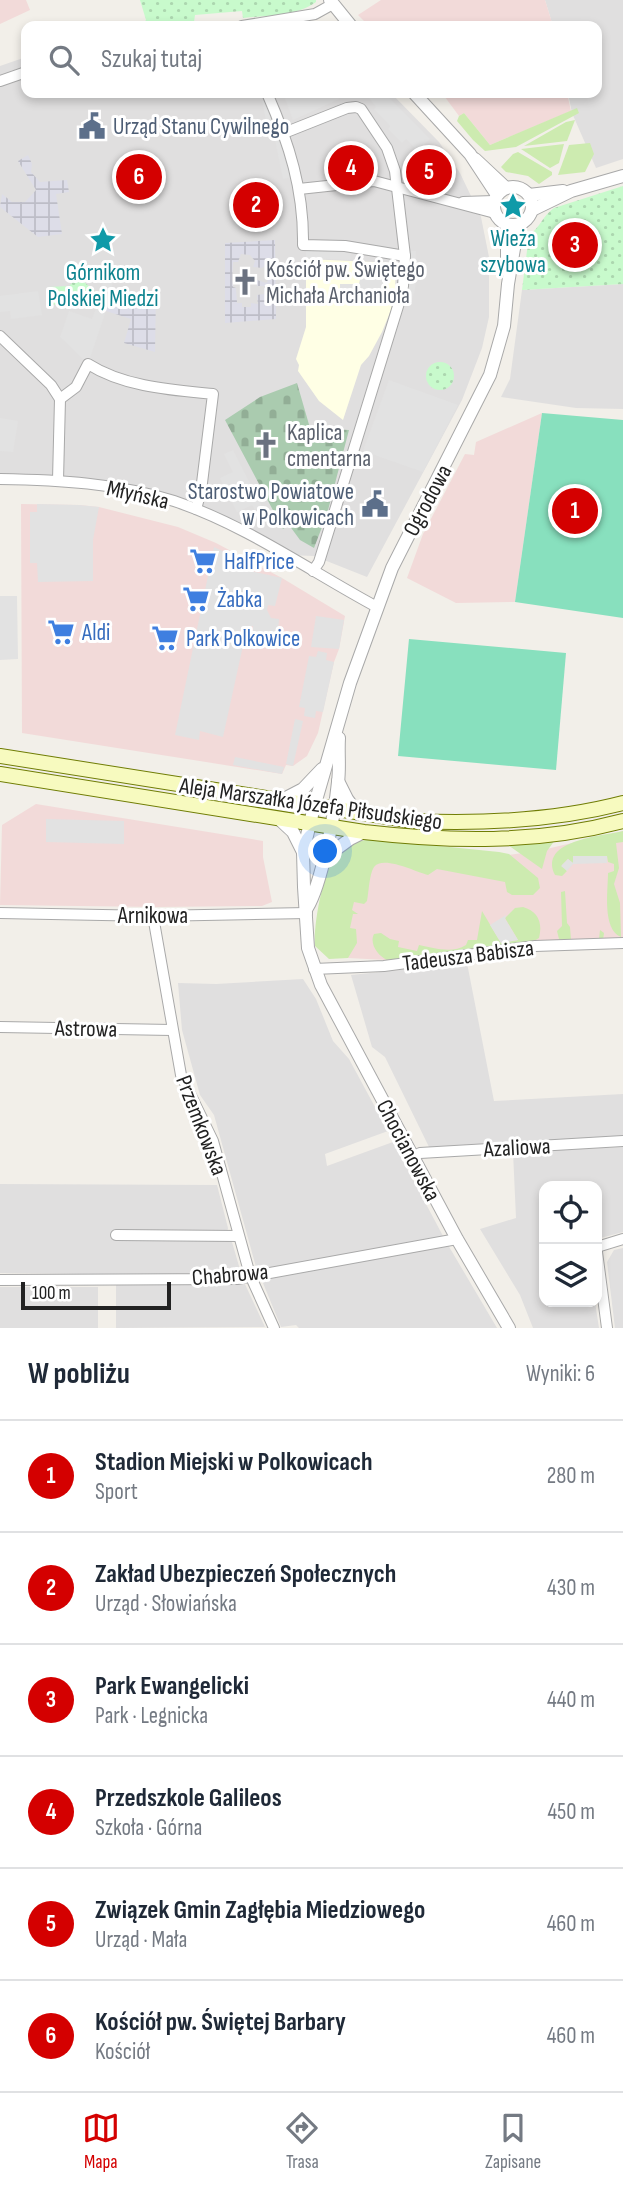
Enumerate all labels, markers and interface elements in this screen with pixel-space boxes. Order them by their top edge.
search box [21,21,602,98]
icon: search [45,41,83,79]
text: Szukaj tutaj [101,44,202,75]
public building icon: Urząd Stanu Cywilnego [77,111,107,141]
place label: Urząd Stanu Cywilnego [113,113,289,141]
pin: 4 [328,142,374,194]
pin: 5 [406,146,452,198]
pin: 6 [116,151,162,203]
pin: 2 [233,179,279,231]
place icon: Wieża szybowa [498,191,528,221]
pin: 3 [552,219,598,271]
place icon: Górnikom Polskiej Miedzi [88,225,118,255]
place label: Wieża szybowa [480,225,546,279]
place label: Kościół pw. Świętego Michała Archanioła [266,256,425,310]
place label: Górnikom Polskiej Miedzi [47,259,159,313]
church icon: Kościół pw. Świętego Michała Archanioła [230,267,260,297]
place label: Kaplica cmentarna [287,419,371,473]
church icon: Kaplica cmentarna [251,430,281,460]
street label: Ogrodowa [397,460,458,541]
street label: Młyńska [104,474,172,516]
place label: Starostwo Powiatowe w Polkowicach [188,478,354,532]
pin: 1 [552,485,598,537]
public building icon: Starostwo Powiatowe w Polkowicach [360,489,390,519]
supermarket icon: HalfPrice [188,546,218,576]
place label: HalfPrice [224,548,294,576]
supermarket icon: Żabka [181,584,211,614]
place label: Żabka [217,586,262,614]
supermarket icon: Aldi [46,617,76,647]
place label: Aldi [81,619,110,647]
supermarket icon: Park Polkowice [150,623,180,653]
place label: Park Polkowice [186,625,300,653]
street label: Aleja Marszałka Józefa Piłsudskiego [177,772,444,836]
your location [308,834,342,868]
street label: Arnikowa [117,902,188,930]
street label: Tadeusza Babisza [401,934,535,978]
street label: Astrowa [54,1014,117,1044]
street label: Przemkowska [169,1071,233,1179]
street label: Chocianowska [370,1095,447,1206]
street label: Azaliowa [482,1132,551,1164]
map controls [539,1181,602,1307]
button: locate [539,1181,602,1244]
button: layers [539,1244,602,1307]
street label: Chabrowa [191,1258,269,1292]
scale bar [21,1279,172,1311]
text: 100 m [32,1282,71,1305]
text: W pobliżu [28,1356,130,1392]
text: Wyniki: 6 [526,1360,595,1388]
text: Stadion Miejski w Polkowicach [95,1447,373,1478]
text: 1 [46,1462,56,1490]
text: 280 m [547,1462,595,1490]
text: Sport [95,1478,138,1506]
text: Zakład Ubezpieczeń Społecznych [95,1559,396,1590]
text: 2 [46,1574,56,1602]
text: 430 m [547,1574,595,1602]
text: Urząd · Słowiańska [95,1590,237,1618]
text: Park Ewangelicki [95,1671,249,1702]
text: 3 [46,1686,56,1714]
text: 440 m [547,1686,595,1714]
text: Park · Legnicka [95,1702,208,1730]
text: Przedszkole Galileos [95,1783,282,1814]
text: 4 [46,1798,56,1826]
text: 450 m [547,1798,595,1826]
text: Szkoła · Górna [95,1814,202,1842]
text: Związek Gmin Zagłębia Miedziowego [95,1895,425,1926]
text: 5 [46,1910,56,1938]
text: 460 m [547,1910,595,1938]
text: Urząd · Mała [95,1926,187,1954]
text: Kościół pw. Świętej Barbary [95,2007,346,2038]
text: 6 [46,2022,56,2050]
text: 460 m [547,2022,595,2050]
text: Kościół [95,2038,150,2066]
tab: Mapa [82,2109,120,2174]
tab: Trasa [283,2109,321,2174]
tab: Zapisane [485,2109,541,2174]

